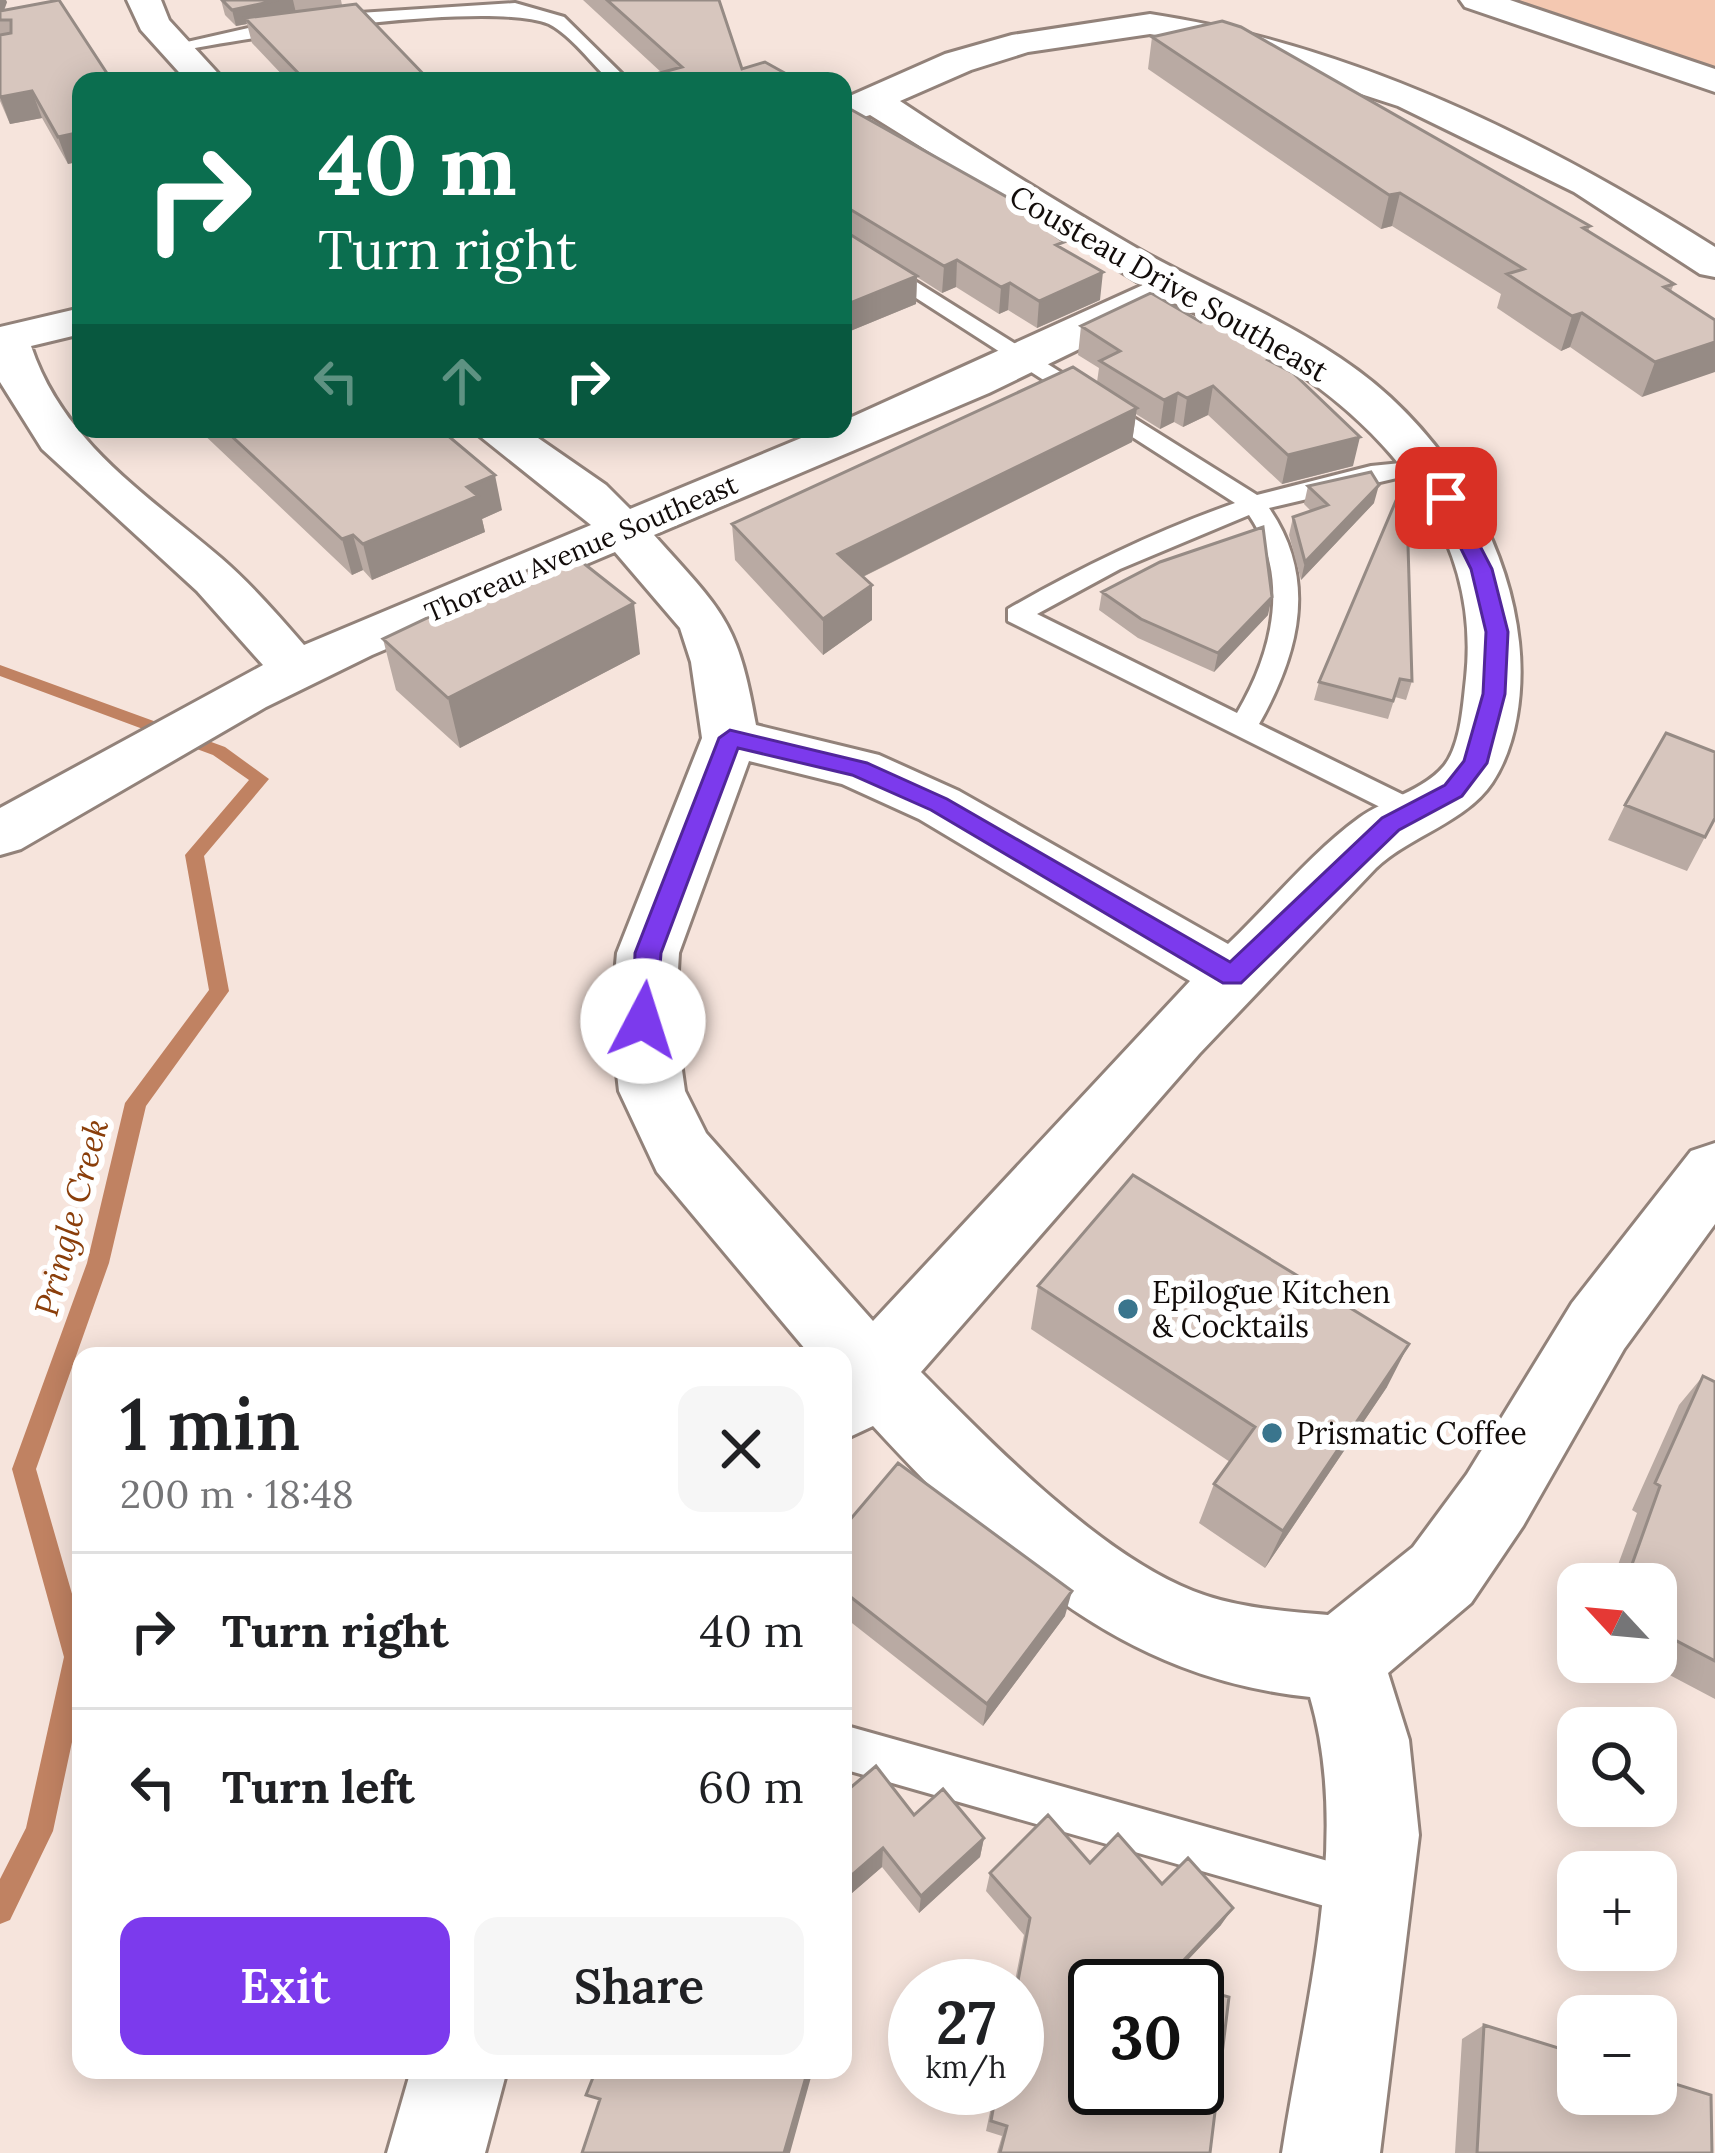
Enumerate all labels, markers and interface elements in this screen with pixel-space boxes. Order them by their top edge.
text: 40 m [318,110,517,218]
icon: right [120,120,276,276]
street label: Cousteau Drive Southeast [1003,176,1335,390]
text: Turn right [318,215,577,284]
icon: left [303,348,369,414]
icon: ahead [429,348,495,414]
icon: right [555,348,621,414]
pin [1395,447,1497,549]
icon: arrive [1413,465,1479,531]
street label: Thoreau Avenue Southeast [420,466,743,629]
position arrow [580,958,706,1084]
water label: Pringle Creek [25,1114,117,1320]
place label: Epilogue Kitchen & Cocktails [1152,1273,1391,1345]
marker: Epilogue Kitchen & Cocktails [1115,1296,1141,1322]
text: 1 min [120,1378,300,1470]
button: close [678,1386,804,1512]
place label: Prismatic Coffee [1296,1414,1527,1452]
marker: Prismatic Coffee [1259,1420,1285,1446]
text: 200 m · 18:48 [120,1469,354,1519]
north arrow [1557,1563,1677,1683]
map controls [1557,1563,1677,2115]
icon: right [120,1598,186,1664]
text: Turn right [222,1602,449,1659]
text: 40 m [700,1602,804,1659]
button: search [1557,1707,1677,1827]
icon: left [120,1754,186,1820]
text: Turn left [222,1758,415,1815]
text: 60 m [698,1758,804,1815]
button: + [1557,1851,1677,1971]
button: Exit [120,1917,450,2055]
button: Share [474,1917,804,2055]
speed limit sign: 30 [1068,1959,1224,2115]
text: 27 [936,1984,996,2060]
button: − [1557,1995,1677,2115]
text: km/h [925,2048,1007,2086]

